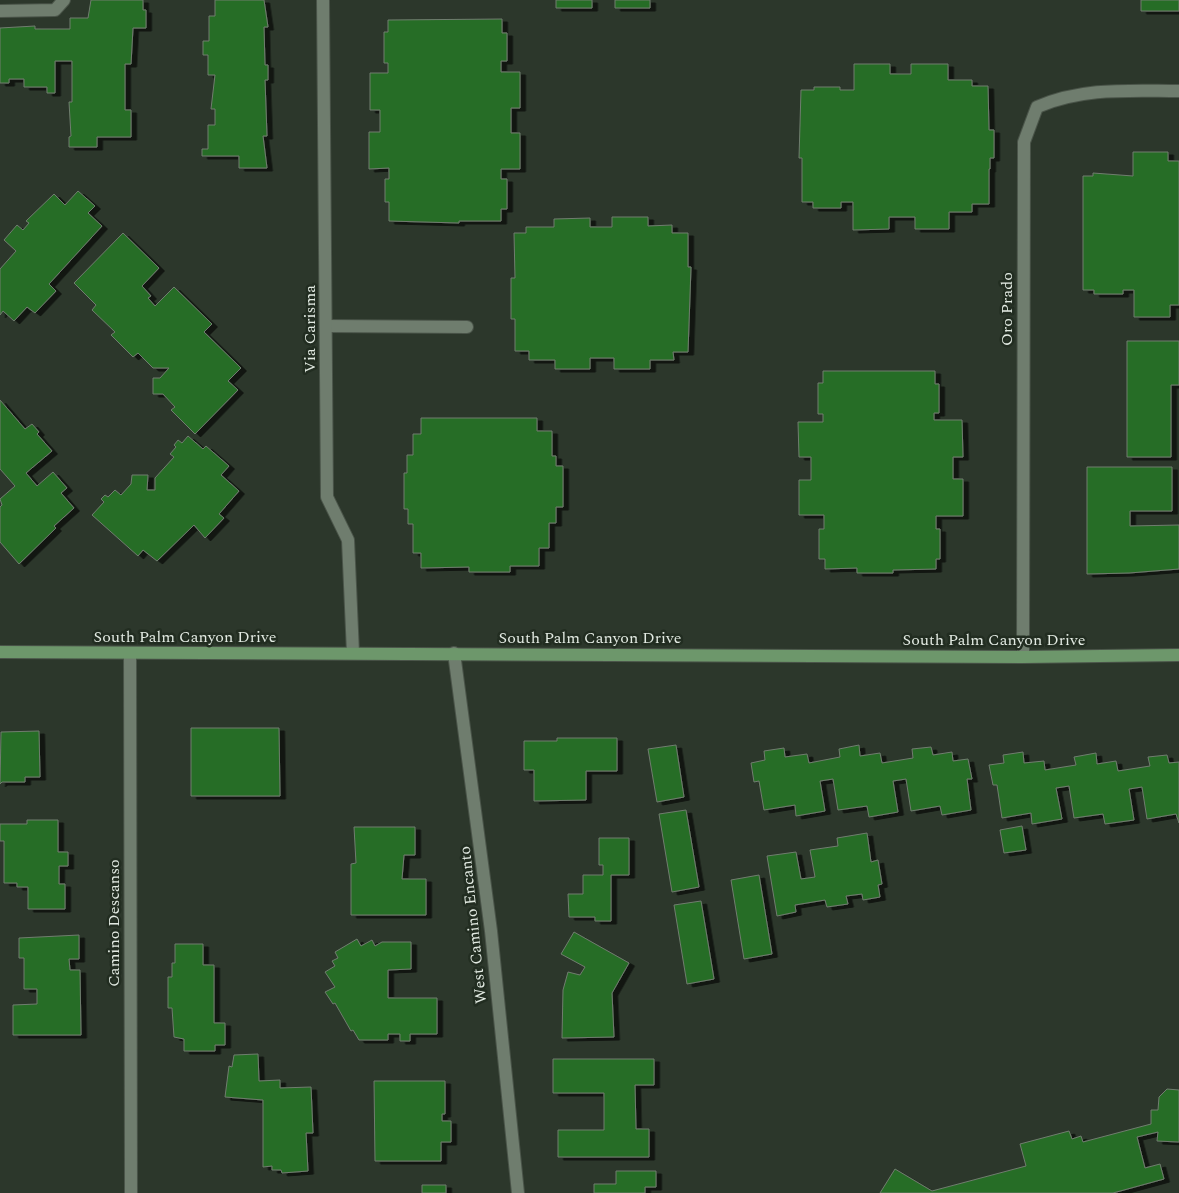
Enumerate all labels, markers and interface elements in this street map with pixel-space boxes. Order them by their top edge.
street label: Oro Prado [995,272,1019,346]
street label: Via Carisma [298,285,322,373]
street label: South Palm Canyon Drive [94,625,276,649]
street label: South Palm Canyon Drive [499,626,681,650]
street label: South Palm Canyon Drive [903,628,1085,652]
street label: West Camino Encanto [453,845,493,1005]
street label: Camino Descanso [102,859,126,987]

